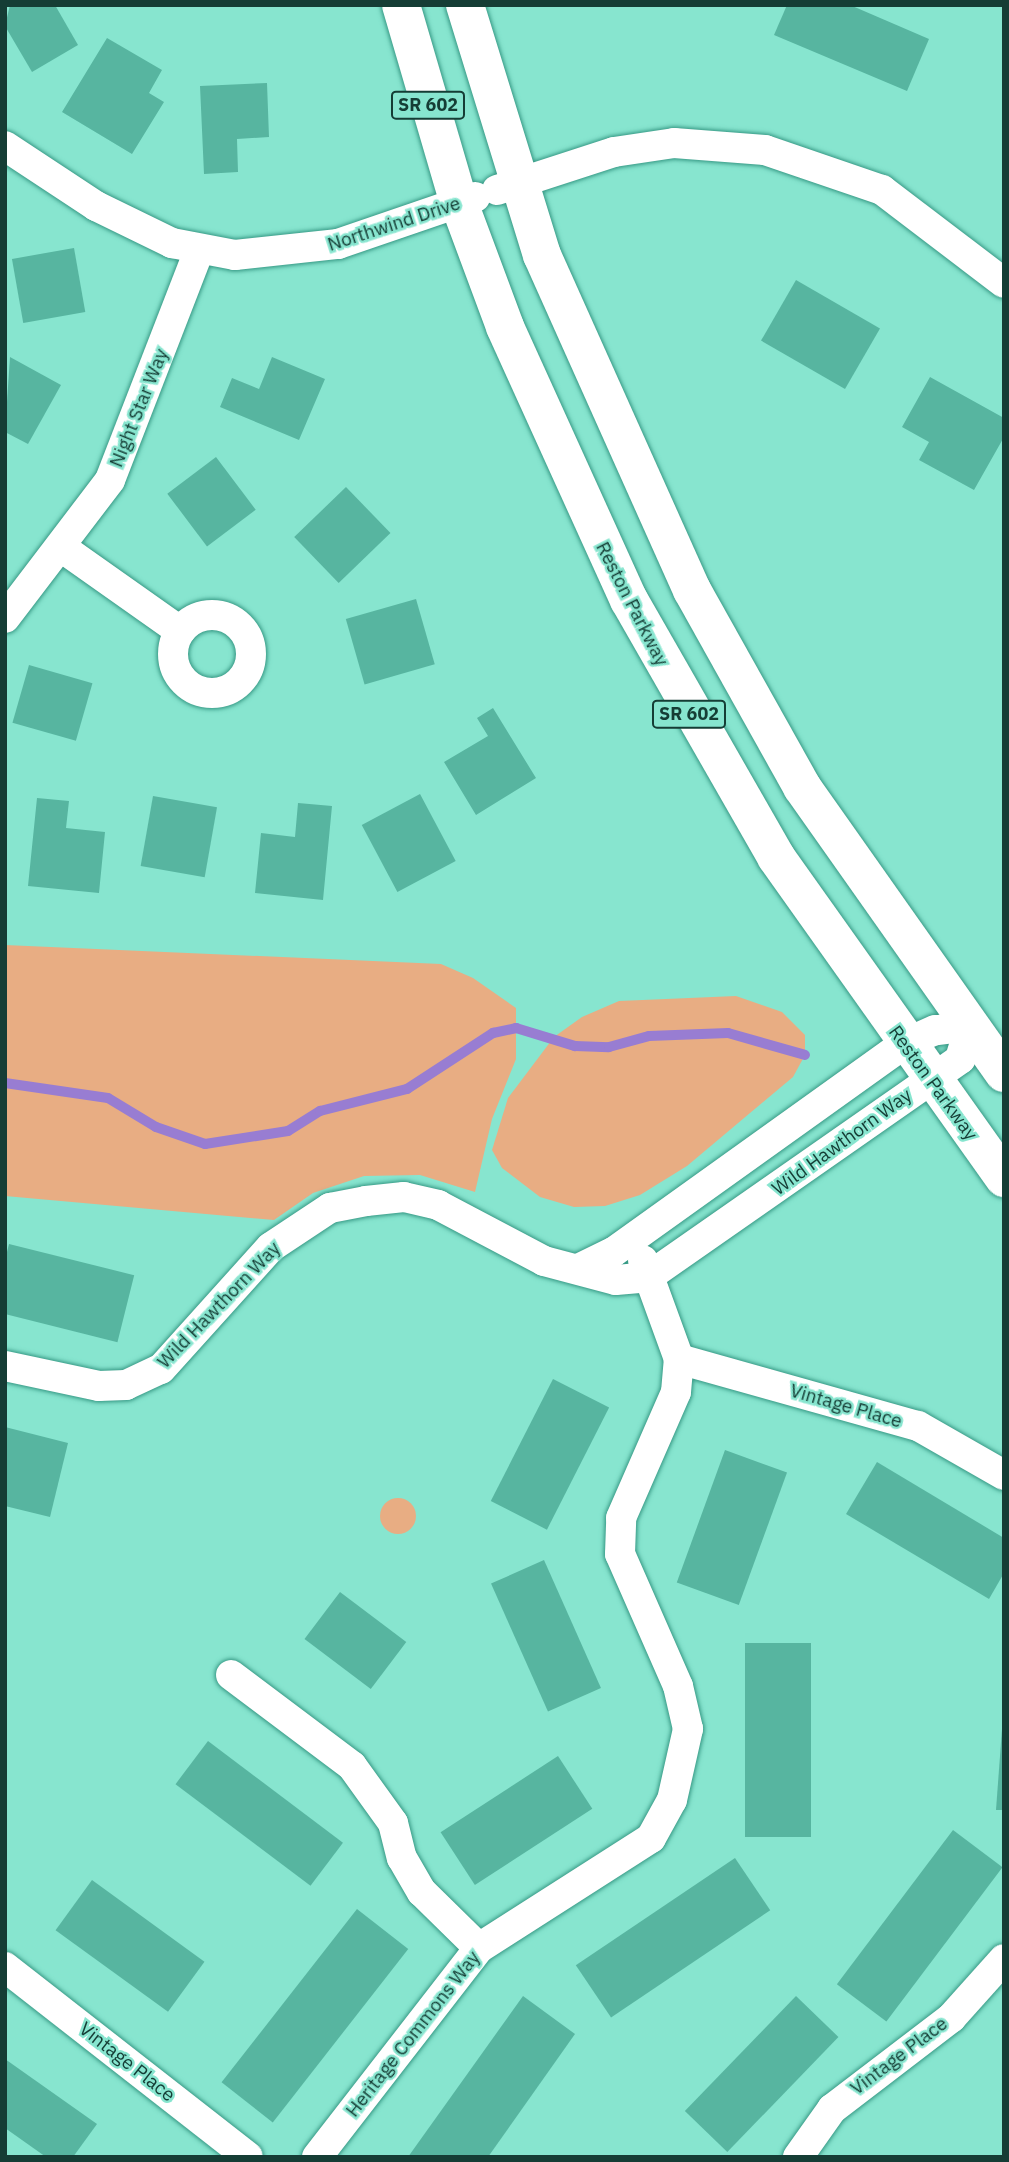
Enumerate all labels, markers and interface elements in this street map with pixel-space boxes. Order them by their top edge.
road number: SR 602 [390,90,466,120]
street label: Northwind Drive [325,192,463,256]
street label: Night Star Way [105,345,173,471]
street label: Reston Parkway [591,538,673,670]
road number: SR 602 [650,700,728,728]
street label: Reston Parkway [884,1021,982,1145]
street label: Wild Hawthorn Way [768,1084,916,1200]
street label: Wild Hawthorn Way [153,1237,285,1373]
street label: Vintage Place [787,1379,905,1433]
street label: Heritage Commons Way [341,1946,485,2122]
street label: Vintage Place [846,2012,952,2100]
street label: Vintage Place [74,2017,180,2107]

